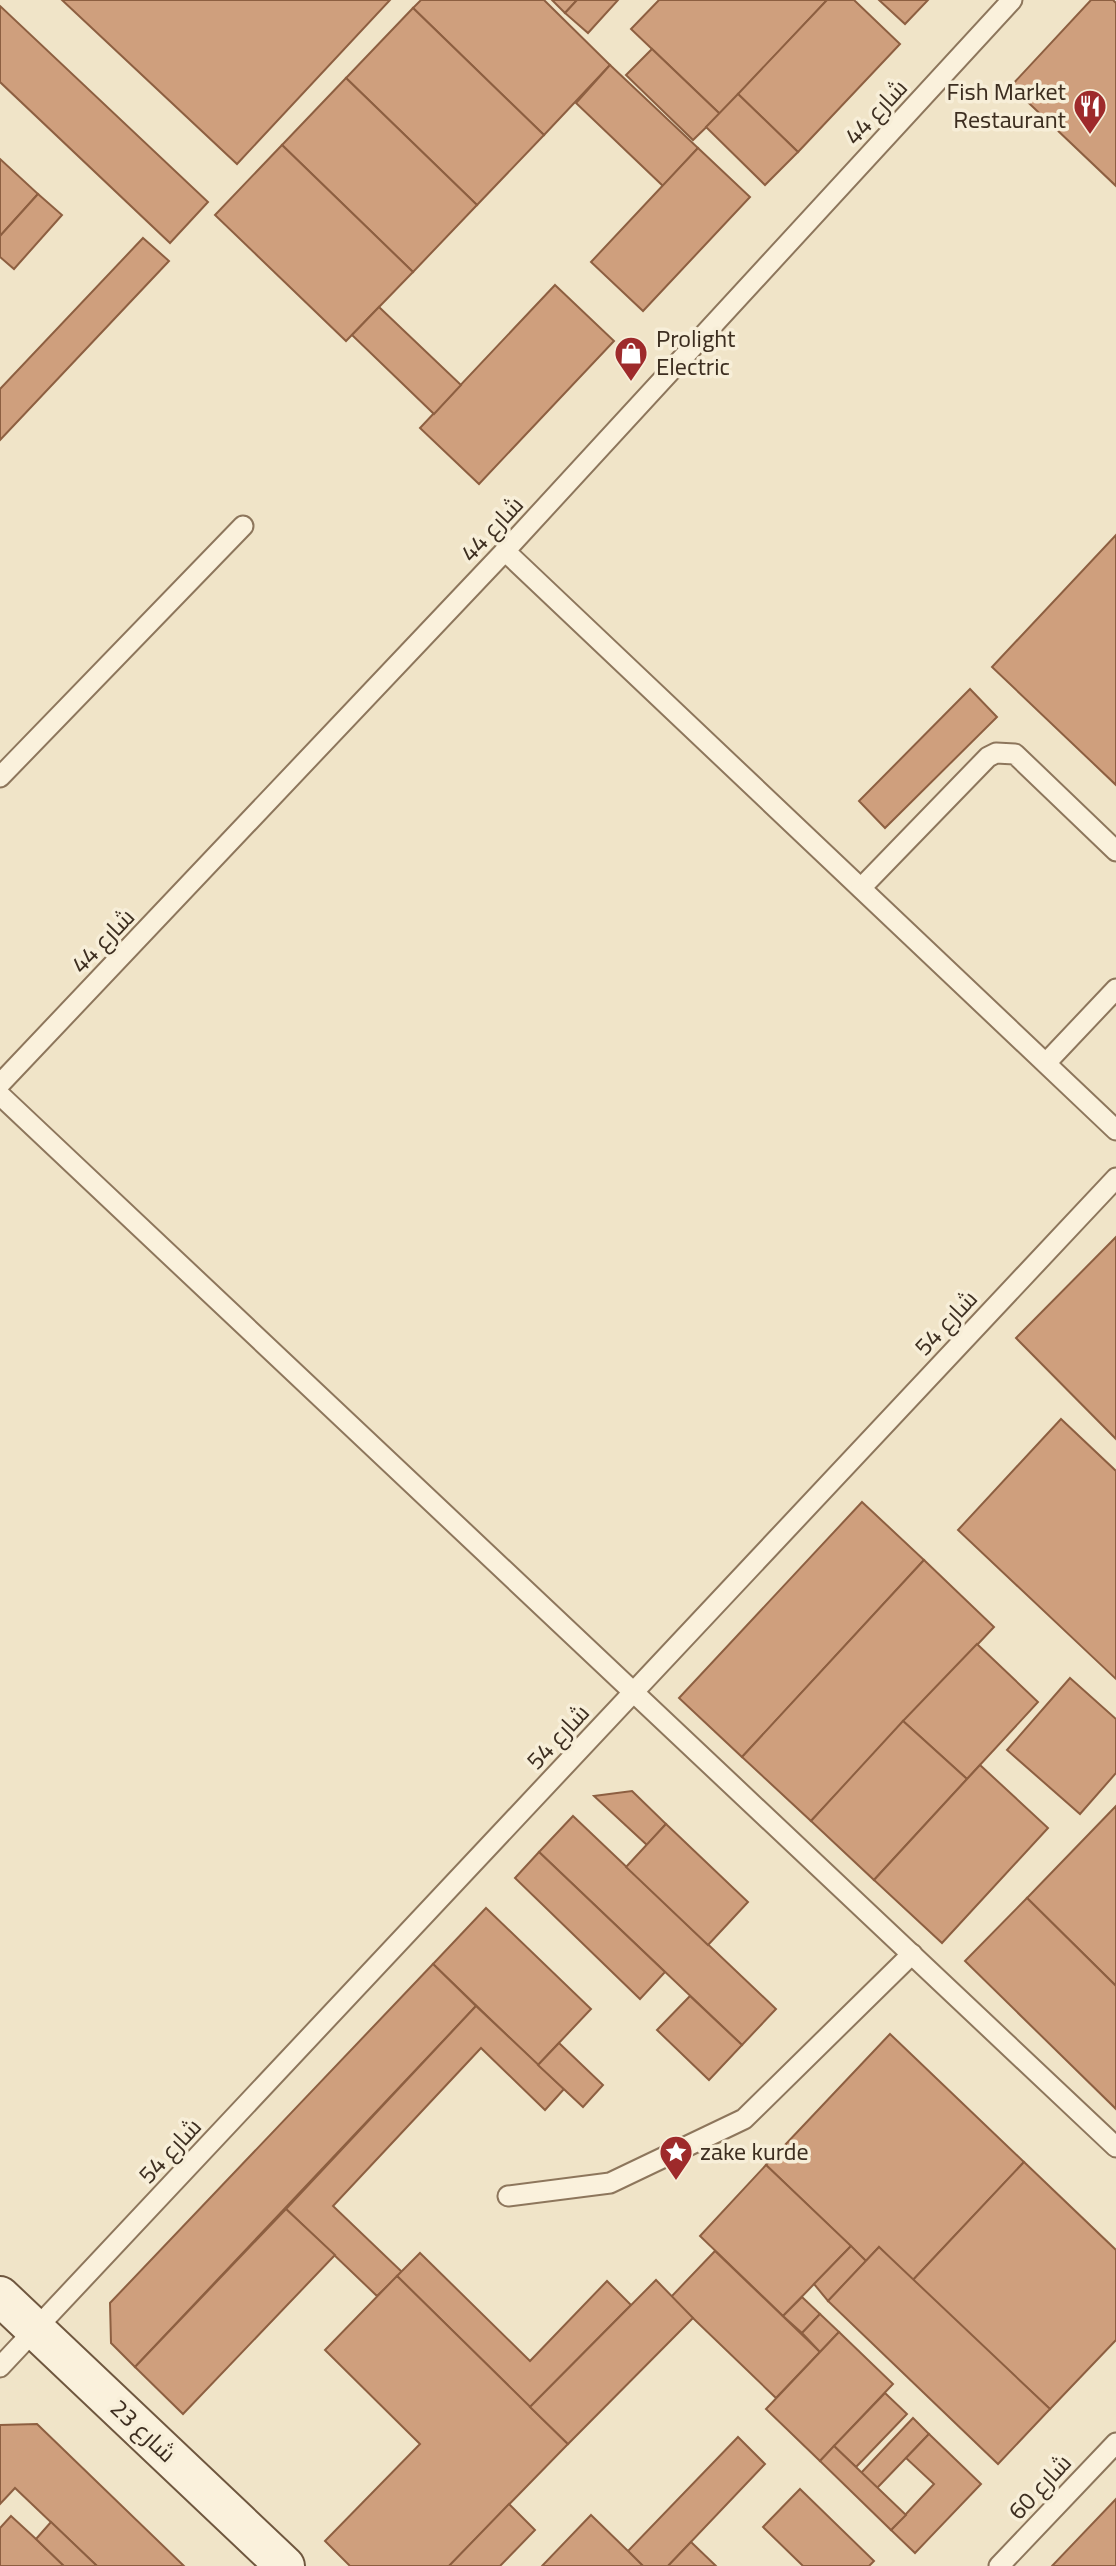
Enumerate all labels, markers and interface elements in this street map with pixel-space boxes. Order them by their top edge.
street label: شارع 44 [832,68,919,156]
place label: Fish Market Restaurant [947,69,1067,142]
restaurant icon: Fish Market Restaurant [1071,87,1109,136]
place label: Prolight Electric [656,316,736,389]
shop icon: Prolight Electric [612,334,650,383]
street label: شارع 44 [448,485,535,573]
street label: شارع 44 [59,897,146,985]
street label: شارع 54 [902,1279,989,1367]
street label: شارع 54 [514,1693,601,1781]
street label: شارع 54 [126,2107,213,2195]
place label: zake kurde [700,2129,809,2174]
place icon: zake kurde [657,2133,695,2182]
street label: شارع 23 [99,2387,187,2474]
street label: شارع 60 [996,2443,1083,2531]

